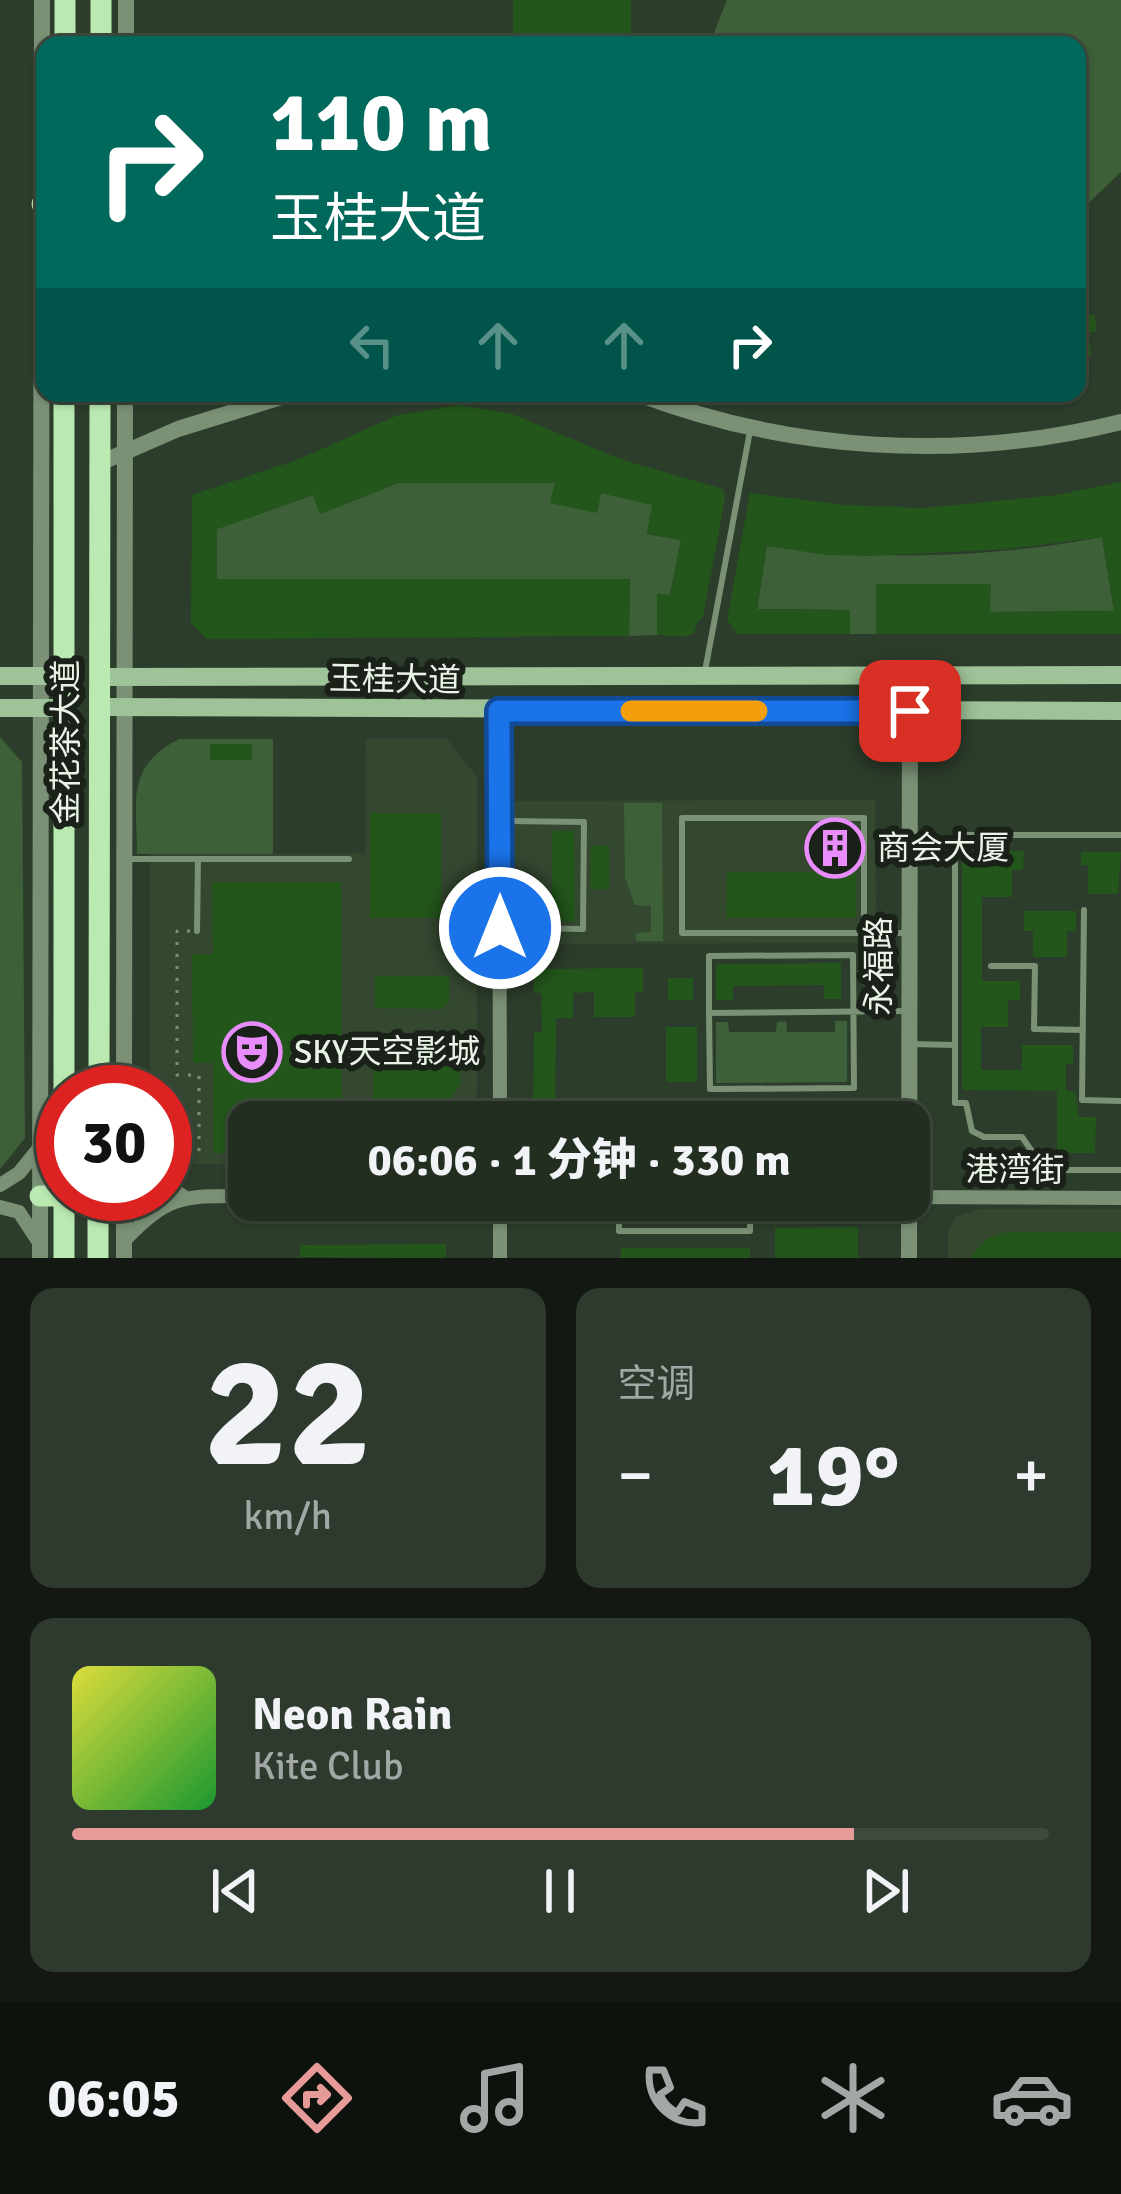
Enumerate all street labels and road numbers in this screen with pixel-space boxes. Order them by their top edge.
street label: 玉桂大道 [329,658,461,702]
street label: 金花茶大道 [46,660,87,825]
street label: 永福路 [859,917,900,1016]
street label: 港湾街 [966,1150,1065,1191]

